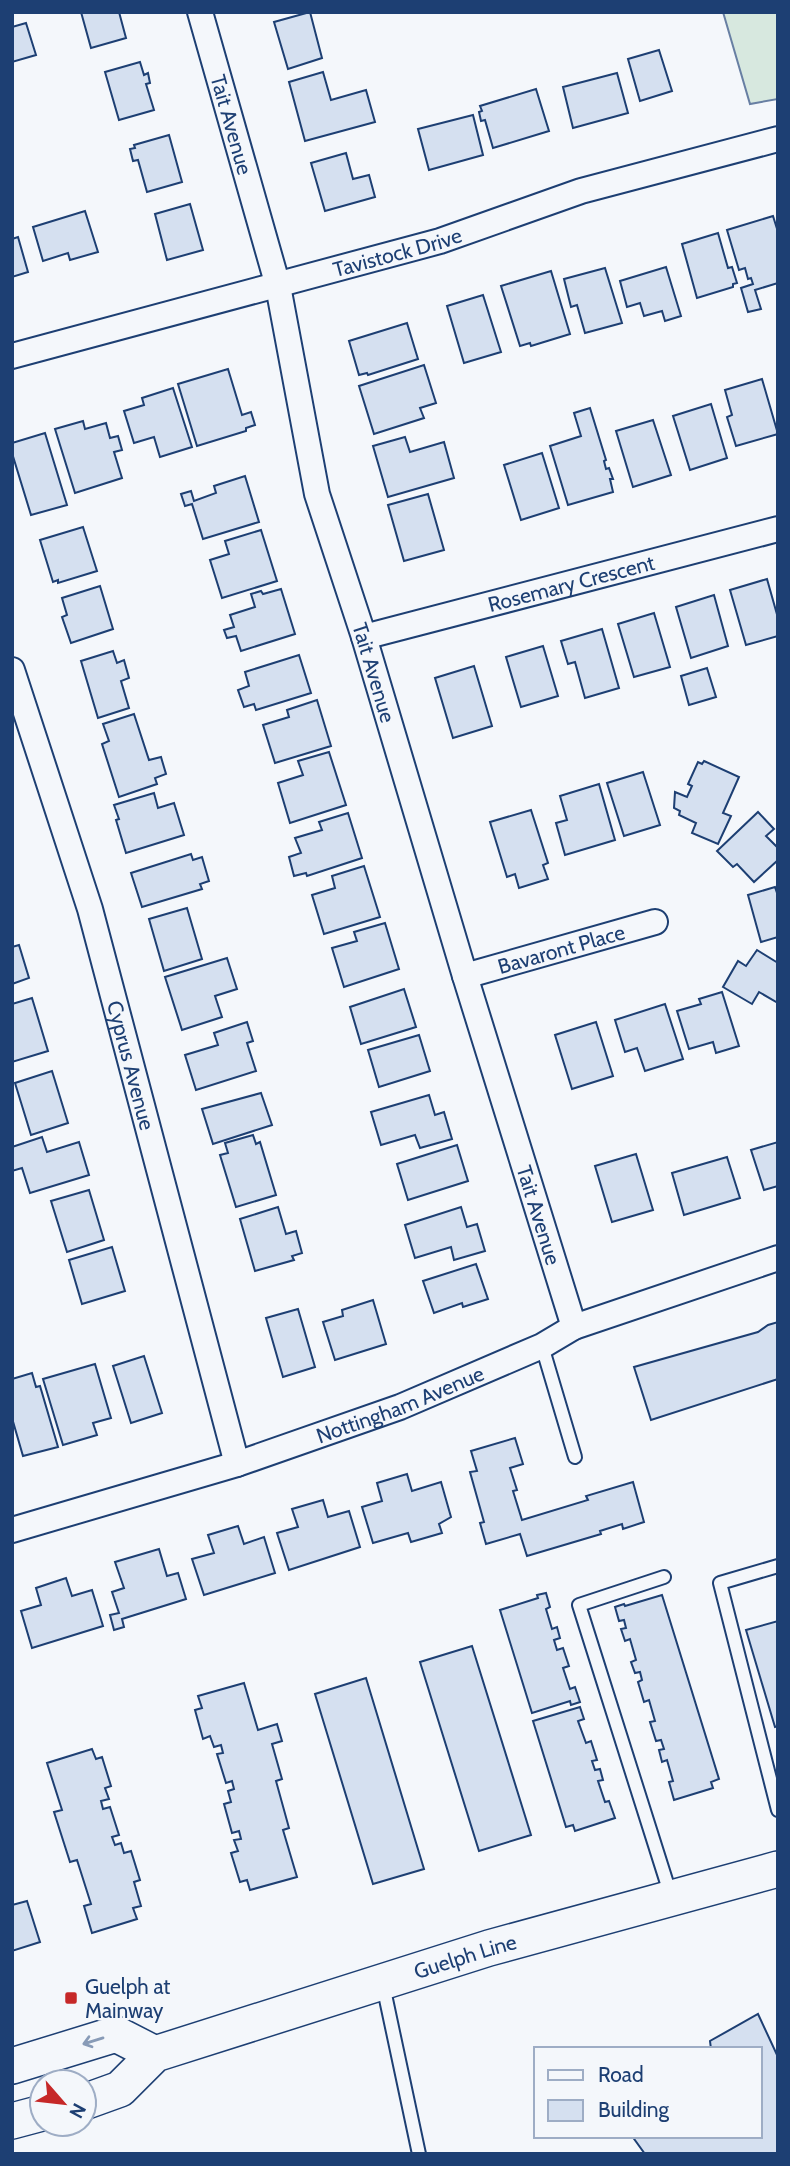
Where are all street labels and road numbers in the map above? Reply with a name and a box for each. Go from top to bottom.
street label: Tait Avenue [206,72,258,178]
street label: Tavistock Drive [330,222,465,282]
street label: Rosemary Crescent [485,549,657,617]
street label: Tait Avenue [348,619,401,726]
street label: Bavaront Place [495,919,628,979]
street label: Cyprus Avenue [102,998,161,1133]
street label: Tait Avenue [512,1162,566,1268]
street label: Nottingham Avenue [313,1360,488,1448]
street label: Guelph Line [411,1929,519,1984]

